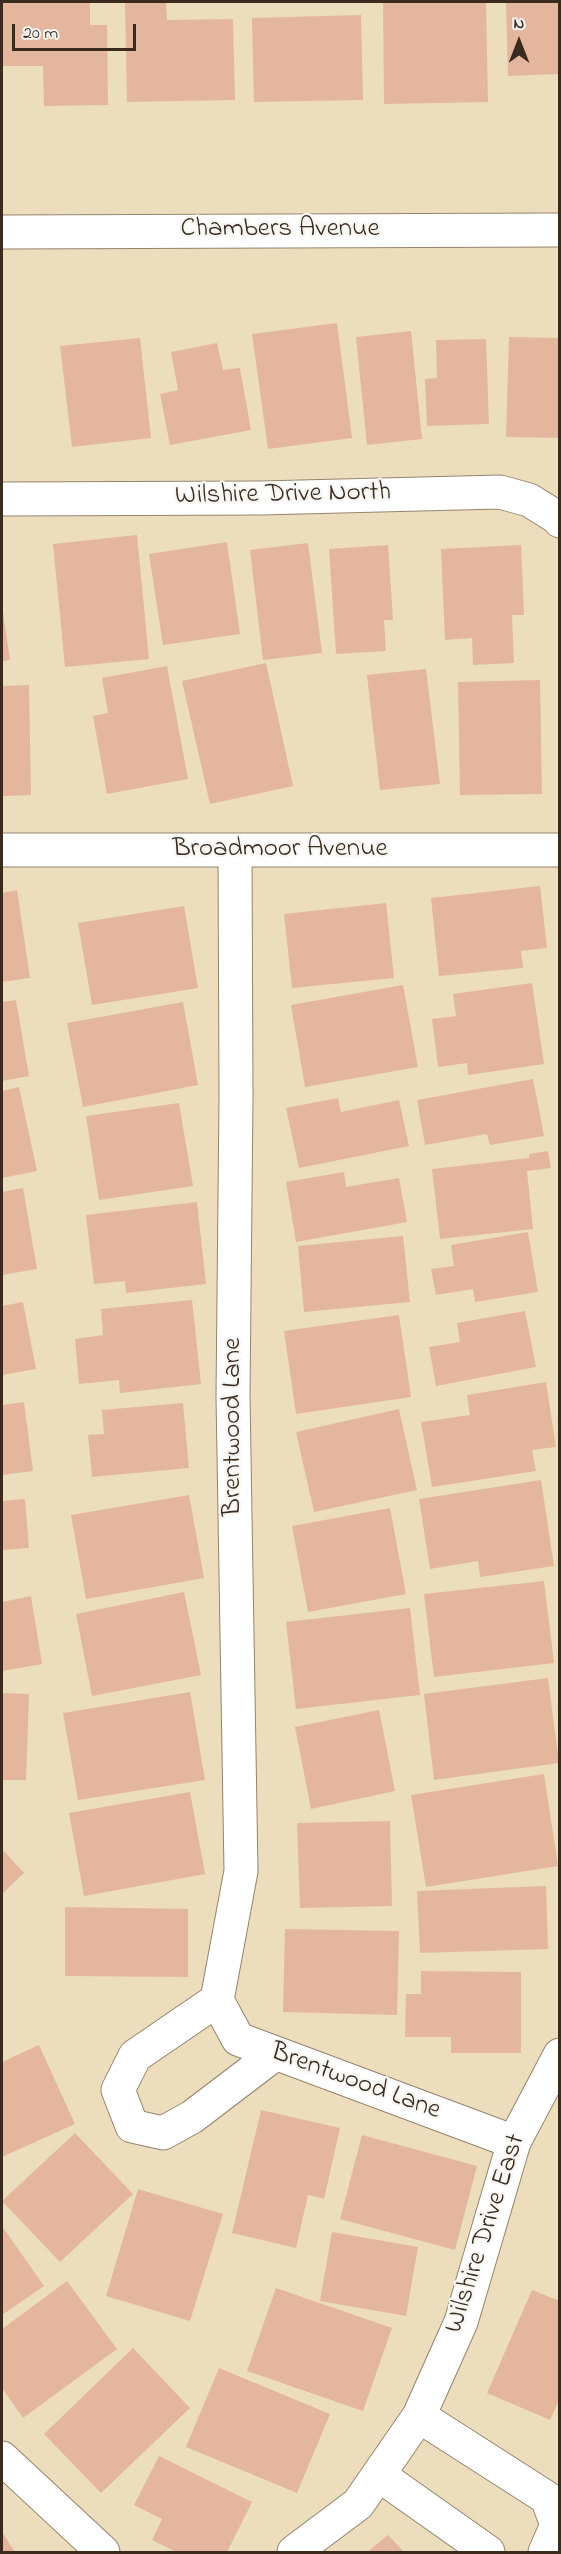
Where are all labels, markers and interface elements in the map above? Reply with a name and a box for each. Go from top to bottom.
scale bar [15,12,140,50]
north arrow [489,12,549,72]
text: N [514,12,524,36]
text: 20 m [23,21,58,47]
street label: Chambers Avenue [180,215,380,247]
street label: Wilshire Drive North [175,478,391,514]
street label: Broadmoor Avenue [172,835,388,867]
street label: Brentwood Lane [219,1338,251,1516]
street label: Brentwood Lane [266,2037,444,2129]
street label: Wilshire Drive East [440,2130,534,2338]

